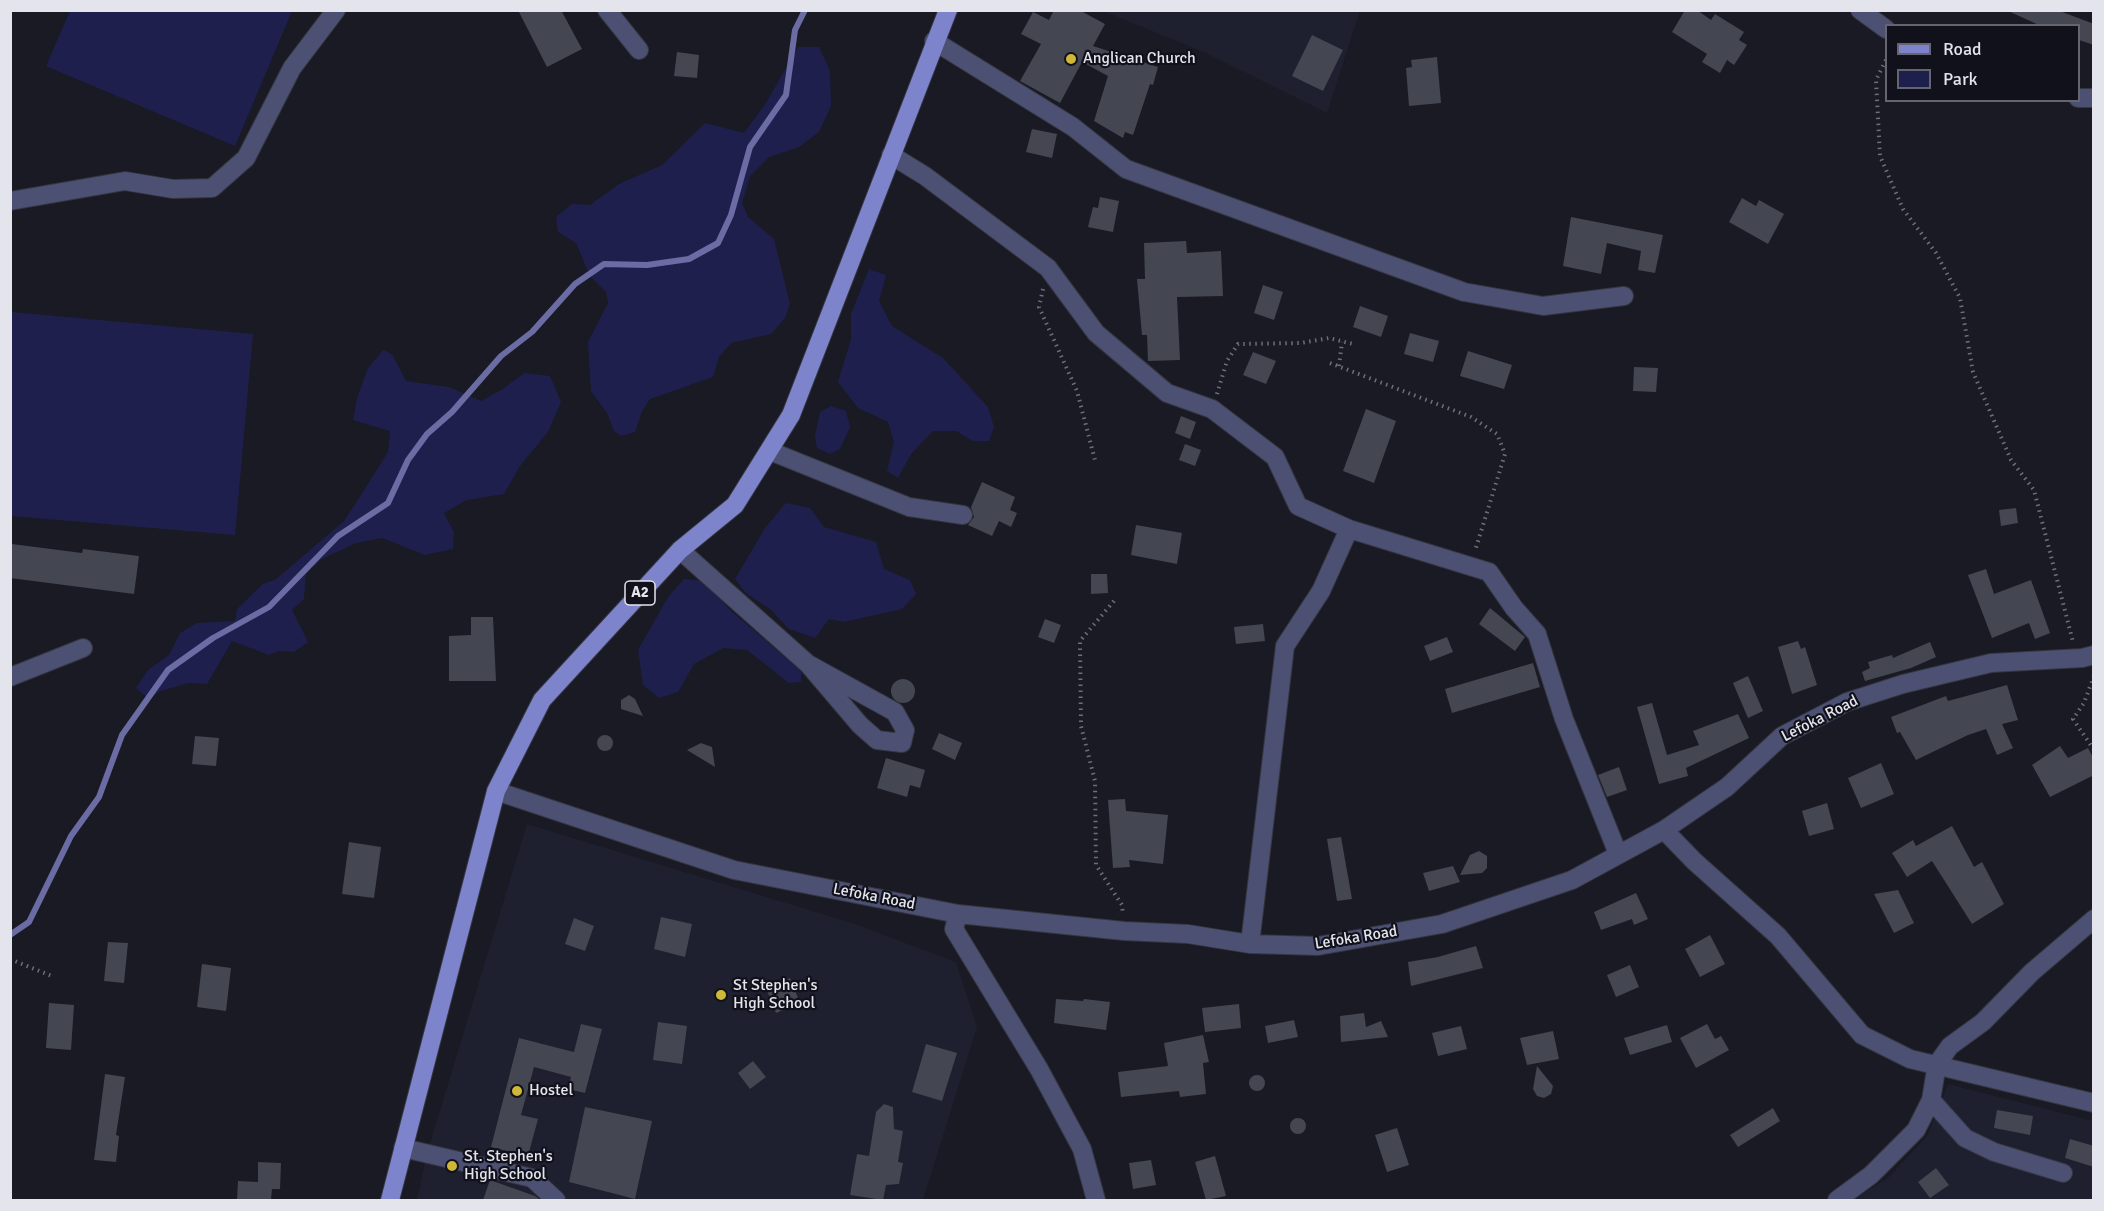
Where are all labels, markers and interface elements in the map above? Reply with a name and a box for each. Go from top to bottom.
legend [1885,24,2080,102]
text: Road [1943,38,1982,60]
place label: Anglican Church [1083,49,1196,69]
marker: Anglican Church [1064,52,1078,66]
text: Park [1943,68,1978,90]
road number: A2 [625,581,655,605]
street label: Lefoka Road [1778,692,1862,746]
street label: Lefoka Road [831,880,917,914]
street label: Lefoka Road [1313,922,1399,954]
place label: St Stephen's High School [733,976,818,1014]
marker: St Stephen's High School [714,988,728,1002]
place label: Hostel [529,1081,573,1101]
marker: Hostel [510,1084,524,1098]
place label: St. Stephen's High School [464,1147,553,1185]
marker: St. Stephen's High School [445,1159,459,1173]

